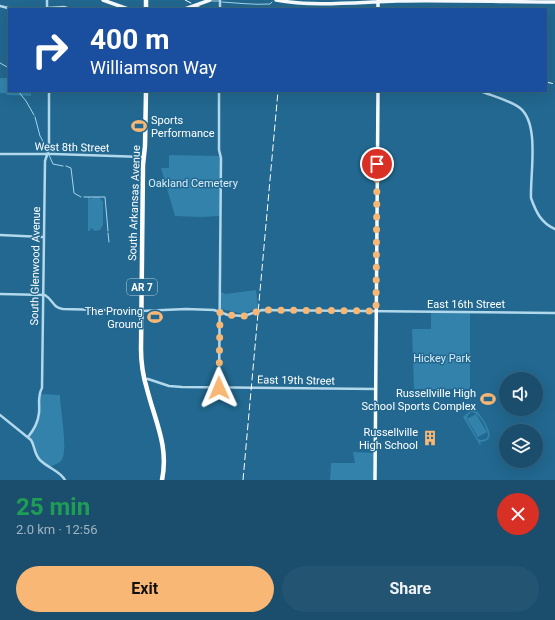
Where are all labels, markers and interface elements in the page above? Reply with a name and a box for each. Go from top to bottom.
text: 400 m [90,23,169,56]
icon: right [24,24,76,76]
text: Williamson Way [90,57,217,78]
place label: Sports Performance [151,114,215,140]
sports icon: Sports Performance [130,117,148,135]
street label: West 8th Street [34,140,110,155]
street label: South Arkansas Avenue [126,145,143,261]
pin [360,147,394,181]
icon: arrive [366,153,388,175]
park label: Oakland Cemetery [148,177,239,190]
street label: South Glenwood Avenue [28,206,43,326]
road number: AR 7 [127,279,157,295]
street label: East 16th Street [427,298,505,311]
place label: The Proving Ground [85,305,143,331]
sports icon: The Proving Ground [146,308,164,326]
park label: Hickey Park [413,352,471,365]
position arrow [198,367,240,409]
map controls [499,372,543,468]
button: sound [499,372,543,416]
street label: East 19th Street [257,373,336,388]
place label: Russellville High School Sports Complex [361,387,477,413]
sports icon: Russellville High School Sports Complex [479,390,497,408]
button: layers [499,424,543,468]
place label: Russellville High School [359,426,418,452]
building icon: Russellville High School [421,429,439,447]
text: 25 min [16,493,90,521]
button: close [497,493,539,535]
text: 2.0 km · 12:56 [16,522,97,537]
button: Exit [16,566,274,612]
button: Share [282,566,539,612]

